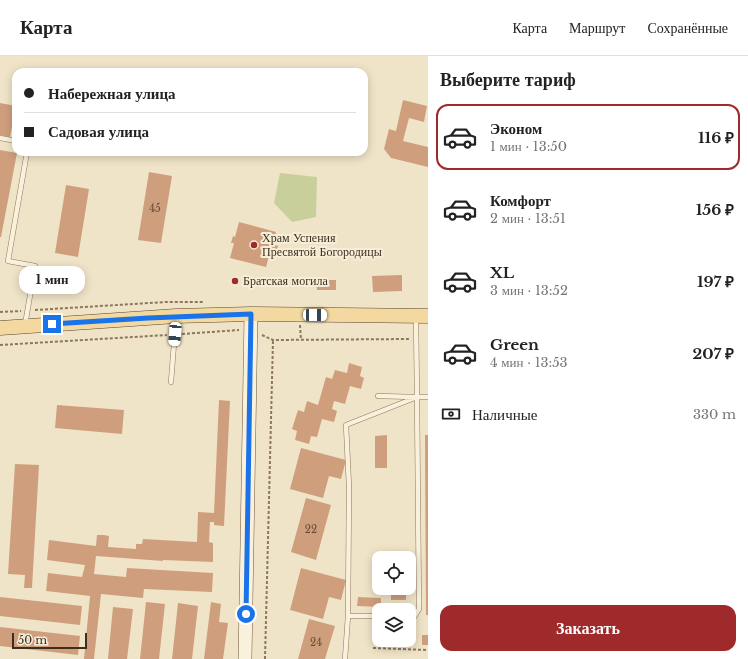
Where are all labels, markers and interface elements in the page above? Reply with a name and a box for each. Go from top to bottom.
text: Карта [20,16,72,39]
text: Карта [512,19,547,37]
text: Маршрут [569,19,625,37]
text: Сохранённые [647,19,728,37]
text: Выберите тариф [440,69,576,91]
text: Набережная улица [48,84,176,103]
icon: car [442,119,478,155]
text: Эконом [490,119,542,138]
text: Садовая улица [48,122,149,141]
text: 116 ₽ [698,128,734,147]
text: 1 мин · 13:50 [490,138,567,155]
icon: car [442,191,478,227]
text: Комфорт [490,191,551,210]
text: 156 ₽ [696,200,734,219]
house number: 45 [149,202,161,215]
text: 2 мин · 13:51 [490,210,566,227]
place label: Храм Успения Пресвятой Богородицы [262,230,382,259]
marker: Храм Успения Пресвятой Богородицы [249,240,259,250]
icon: car [442,263,478,299]
text: XL [490,263,514,282]
callout: 1 мин [19,266,85,294]
text: 1 мин [36,271,68,288]
text: 197 ₽ [697,272,734,291]
place label: Братская могила [243,273,328,288]
marker: Братская могила [230,276,240,286]
text: 3 мин · 13:52 [490,282,568,299]
car [303,309,327,321]
route end [43,315,61,333]
car [168,322,182,346]
icon: car [442,335,478,371]
text: Green [490,335,539,354]
text: 207 ₽ [692,344,734,363]
text: 4 мин · 13:53 [490,354,568,371]
icon: cash [440,403,462,425]
text: Наличные [472,405,537,424]
text: 330 m [693,406,736,423]
house number: 22 [305,523,317,536]
map controls [372,551,416,647]
button: locate [372,551,416,595]
button: layers [372,603,416,647]
route start [237,605,255,623]
button: Заказать [440,605,736,651]
scale bar [12,631,87,650]
text: 50 m [18,633,47,647]
house number: 24 [310,636,322,649]

